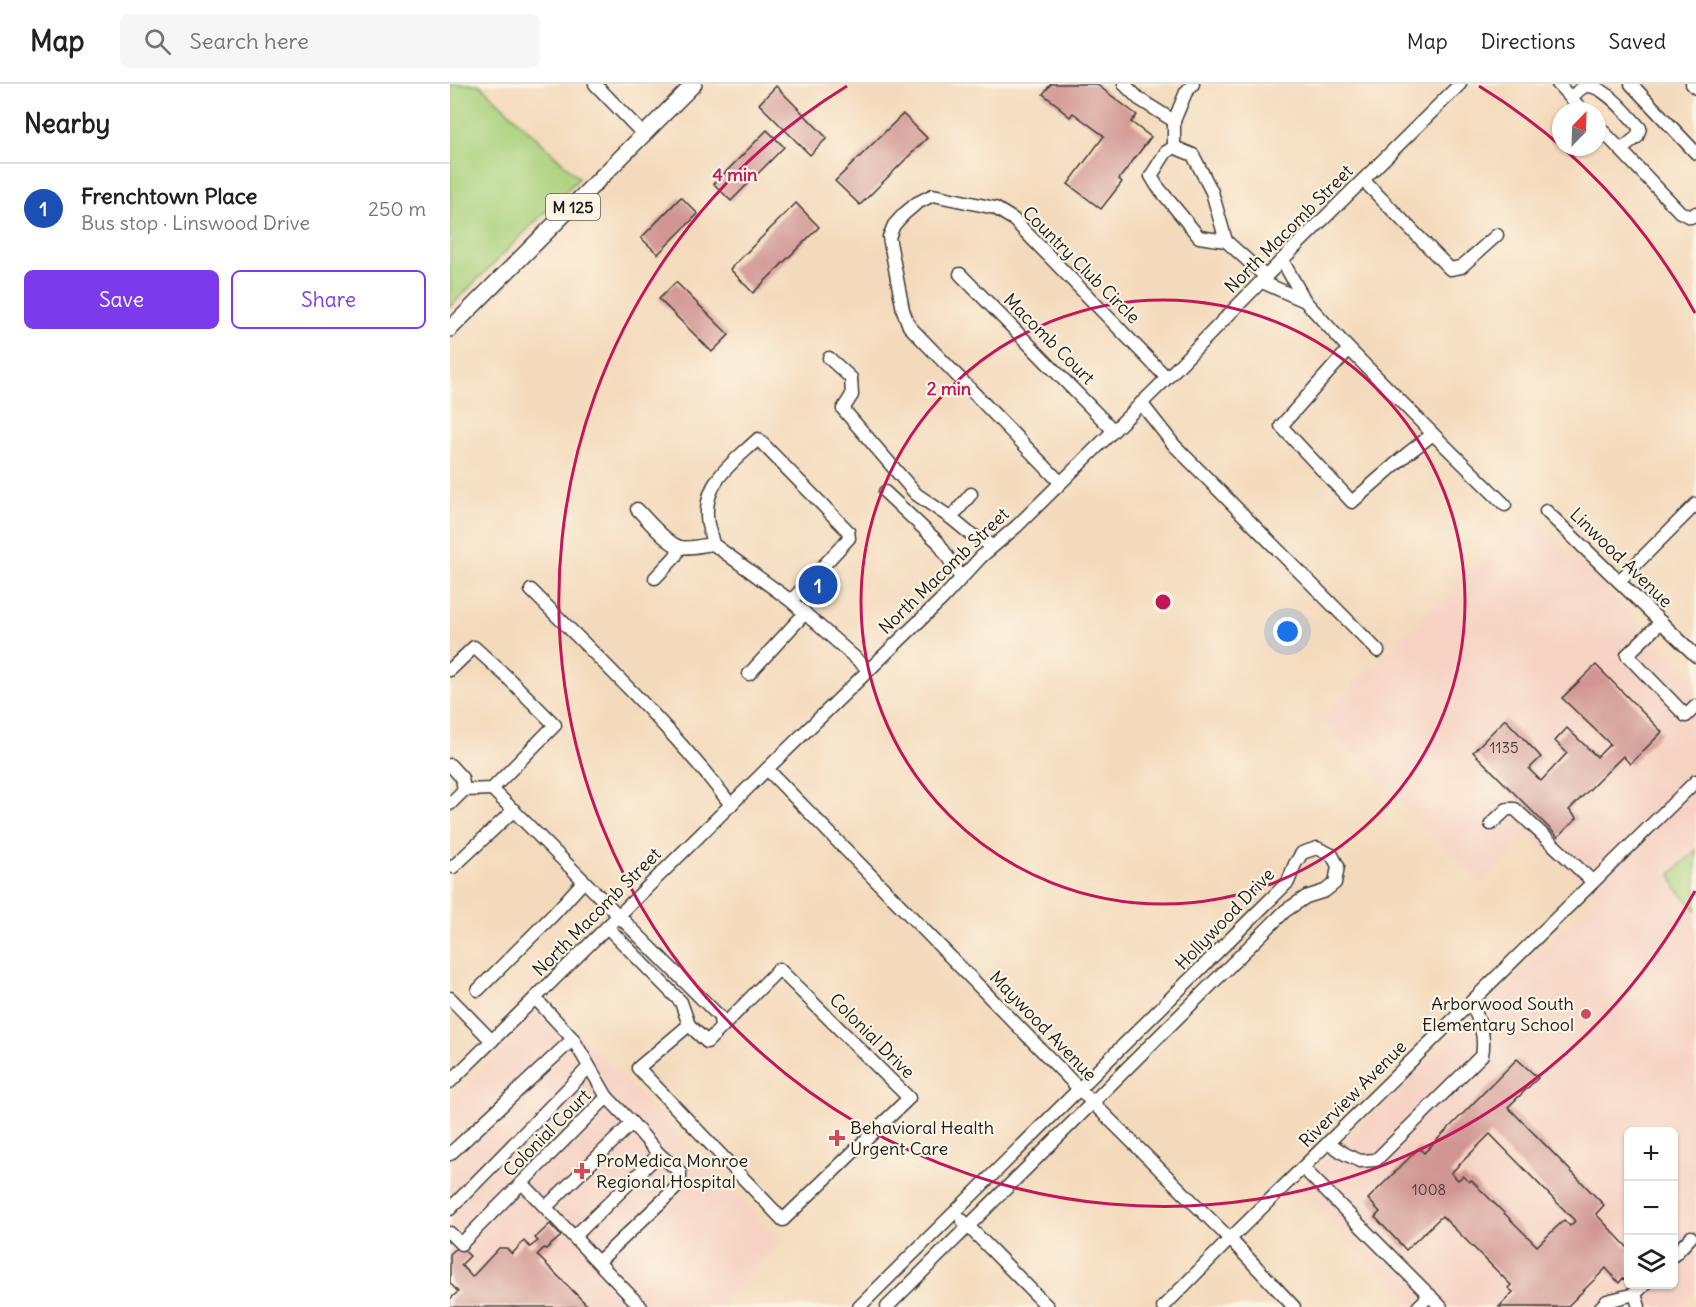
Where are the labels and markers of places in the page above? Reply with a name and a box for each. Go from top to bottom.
pin: 1 [798,562,838,608]
centre of rings [1153,592,1173,612]
place label: Arborwood South Elementary School [1422,992,1574,1036]
marker: Arborwood South Elementary School [1579,1007,1593,1021]
place label: Behavioral Health Urgent Care [850,1116,994,1160]
marker: Behavioral Health Urgent Care [828,1129,846,1147]
place label: ProMedica Monroe Regional Hospital [596,1149,748,1193]
marker: ProMedica Monroe Regional Hospital [573,1162,591,1180]

